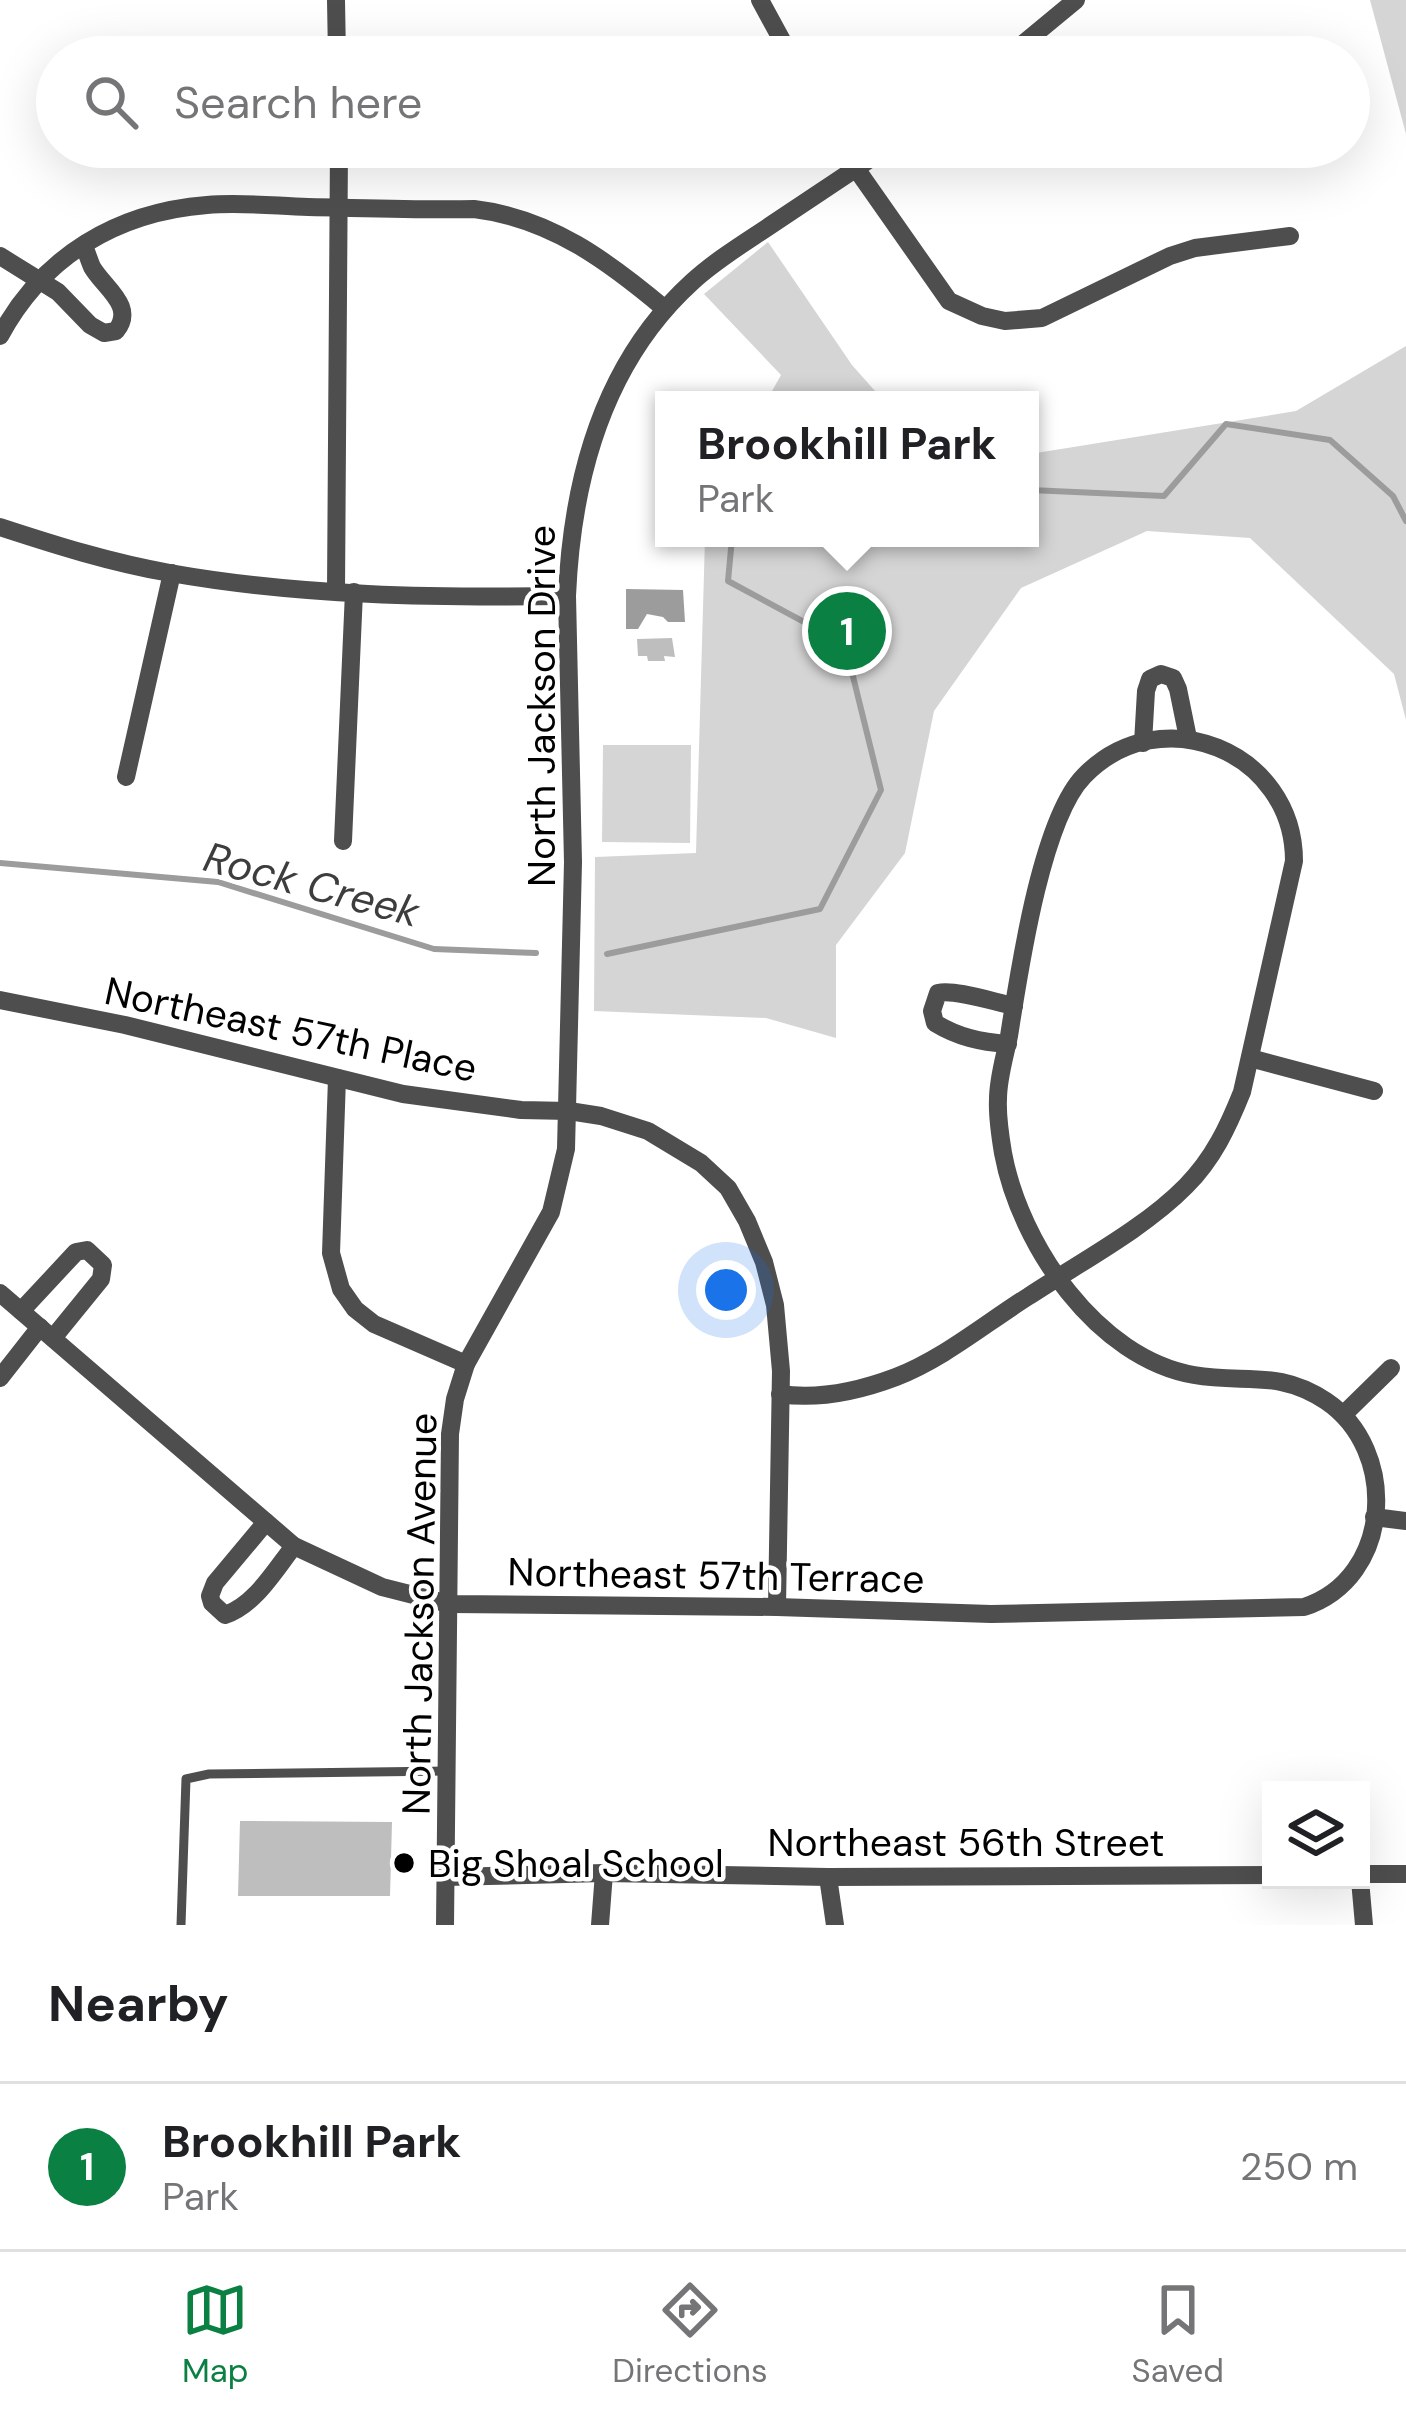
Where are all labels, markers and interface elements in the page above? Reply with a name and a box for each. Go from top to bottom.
search box [36,36,1370,168]
icon: search [78,69,144,135]
text: Search here [174,73,422,132]
popup [655,391,1039,547]
text: Brookhill Park [697,414,997,473]
text: Park [697,473,774,524]
street label: North Jackson Drive [516,525,567,887]
pin: 1 [808,586,886,676]
water label: Rock Creek [198,829,426,940]
street label: Northeast 57th Place [100,965,482,1094]
your location [696,1260,756,1320]
street label: North Jackson Avenue [390,1413,449,1816]
street label: Northeast 57th Terrace [507,1546,925,1605]
map controls [1262,1781,1370,1889]
button: layers [1262,1781,1370,1889]
street label: Northeast 56th Street [768,1817,1164,1868]
place label: Big Shoal School [428,1838,724,1889]
marker: Big Shoal School [391,1850,417,1876]
text: Nearby [48,1970,229,2037]
text: Brookhill Park [162,2112,461,2171]
text: 1 [80,2141,94,2192]
text: 250 m [1240,2141,1358,2192]
text: Park [162,2171,239,2222]
tab: Map [182,2277,248,2392]
tab: Directions [612,2277,768,2392]
tab: Saved [1132,2277,1224,2392]

